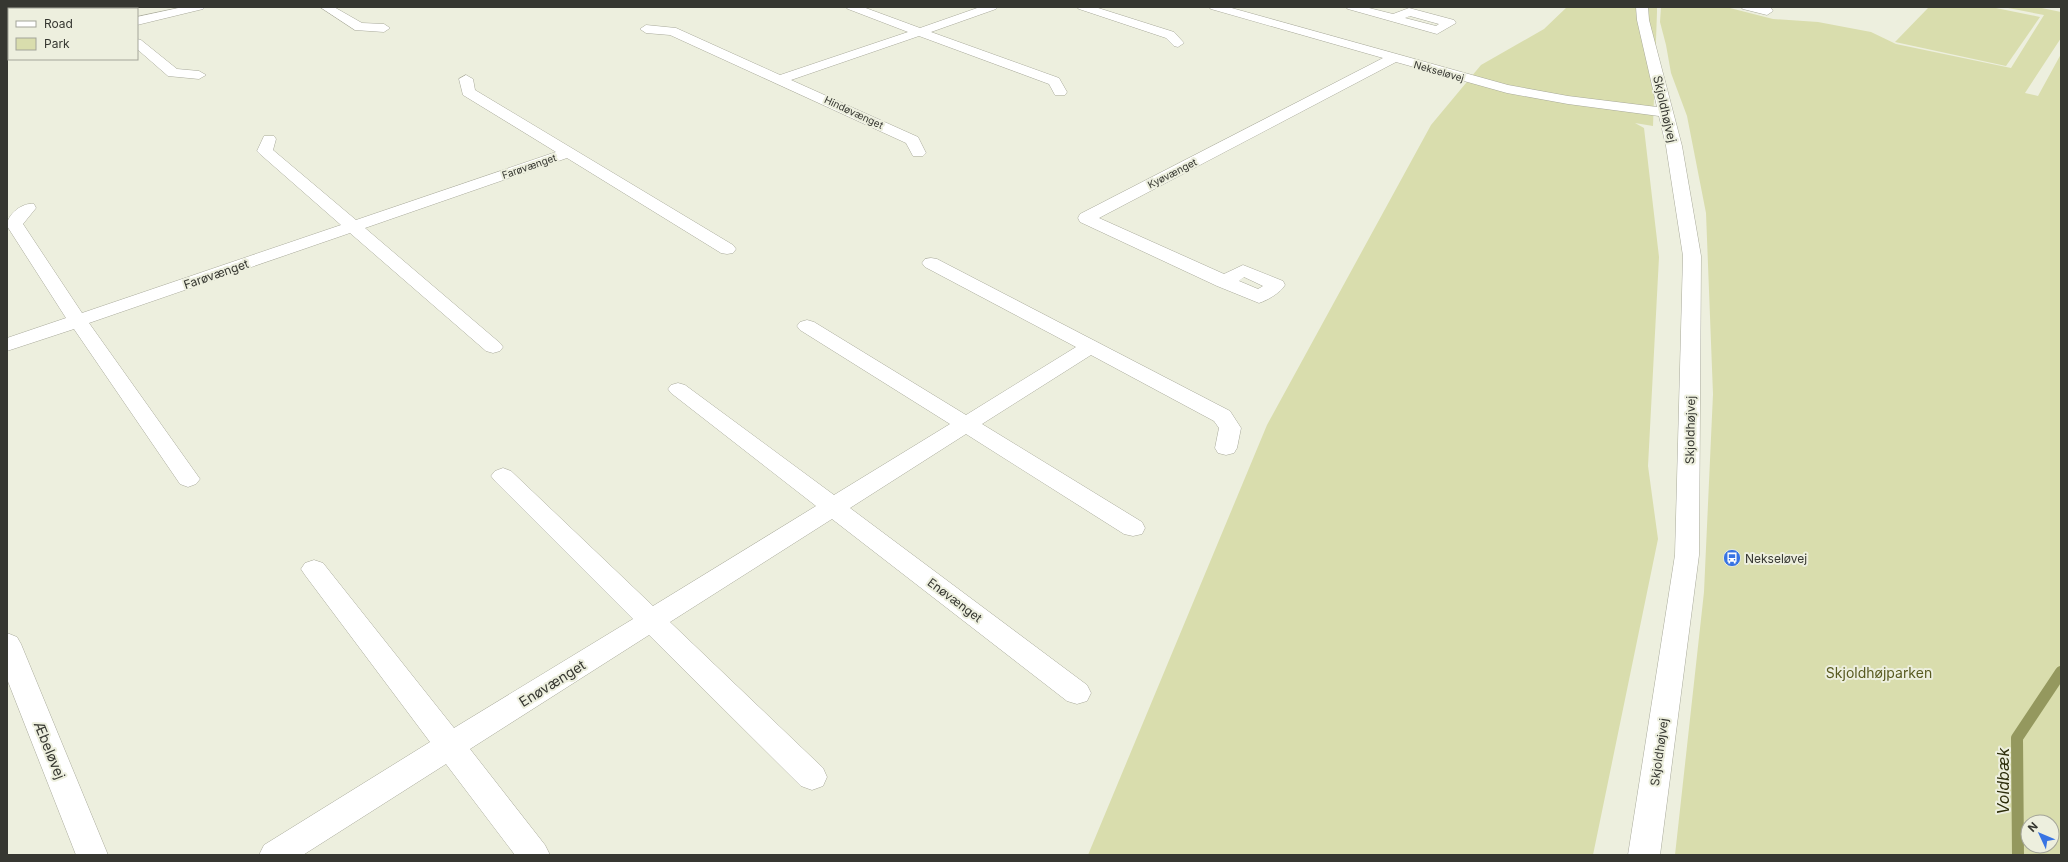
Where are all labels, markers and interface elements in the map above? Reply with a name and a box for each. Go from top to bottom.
legend [8,8,138,60]
text: Road [44,16,73,31]
text: Park [44,36,70,51]
street label: Nekseløvej [1412,58,1466,84]
street label: Skjoldhøjvej [1650,74,1680,144]
street label: Hindøvænget [823,93,886,131]
street label: Farøvænget [500,151,558,181]
street label: Kyøvænget [1145,155,1199,190]
street label: Farøvænget [181,256,251,292]
street label: Skjoldhøjvej [1682,396,1698,464]
bus stop icon: Nekseløvej [1722,548,1742,568]
place label: Nekseløvej [1745,551,1807,566]
street label: Enøvænget [925,575,985,625]
street label: Enøvænget [516,656,589,710]
park label: Skjoldhøjparken [1826,664,1932,681]
street label: Skjoldhøjvej [1647,717,1671,787]
street label: Æbeløvej [31,718,69,782]
water label: Voldbæk [1993,747,2013,814]
north arrow [2020,814,2060,854]
text: N [2025,819,2041,835]

